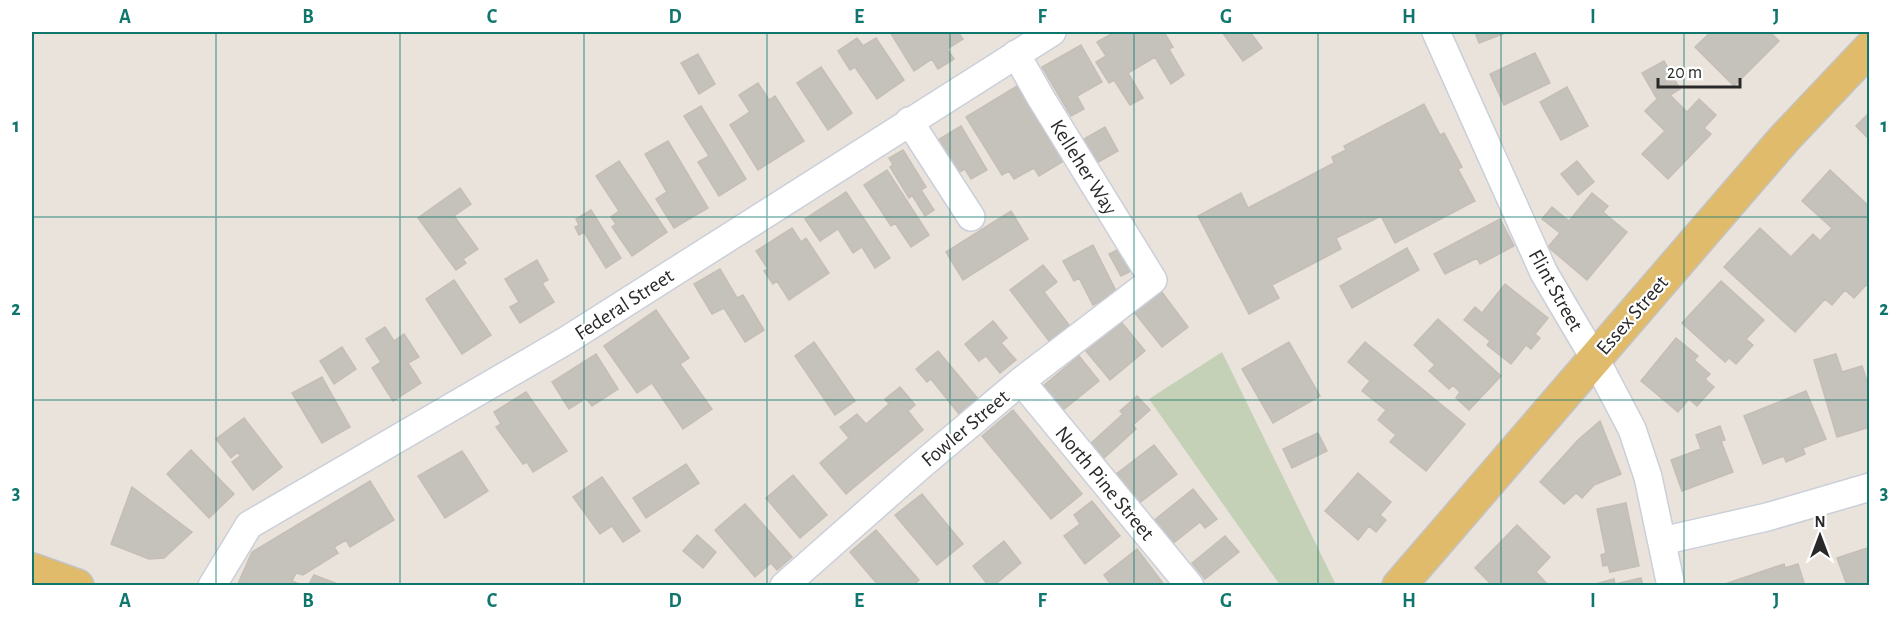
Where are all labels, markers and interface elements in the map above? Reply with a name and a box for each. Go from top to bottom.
text: A [119,7,131,27]
text: B [302,7,314,27]
text: C [487,7,498,27]
text: D [668,7,682,27]
text: E [854,7,864,27]
text: F [1037,7,1047,27]
text: G [1220,7,1232,27]
text: H [1402,7,1416,27]
text: I [1590,7,1596,27]
text: J [1773,7,1779,27]
scale bar [1658,51,1740,89]
text: 20 m [1667,64,1702,82]
text: 1 [12,116,20,136]
street label: Kelleher Way [1046,116,1121,218]
text: 1 [1880,116,1888,136]
street label: Flint Street [1525,246,1587,335]
street label: Federal Street [571,265,678,344]
street label: Essex Street [1593,271,1672,359]
text: 2 [11,299,21,319]
text: 2 [1879,299,1889,319]
street label: Fowler Street [918,386,1013,471]
street label: North Pine Street [1051,422,1158,544]
text: 3 [12,483,20,503]
text: 3 [1880,483,1888,503]
north arrow [1790,506,1850,566]
text: N [1814,514,1826,530]
text: A [119,591,131,611]
text: B [302,591,314,611]
text: C [487,591,498,611]
text: D [668,591,682,611]
text: E [854,591,864,611]
text: F [1037,591,1047,611]
text: G [1220,591,1232,611]
text: H [1402,591,1416,611]
text: I [1590,591,1596,611]
text: J [1773,591,1779,611]

